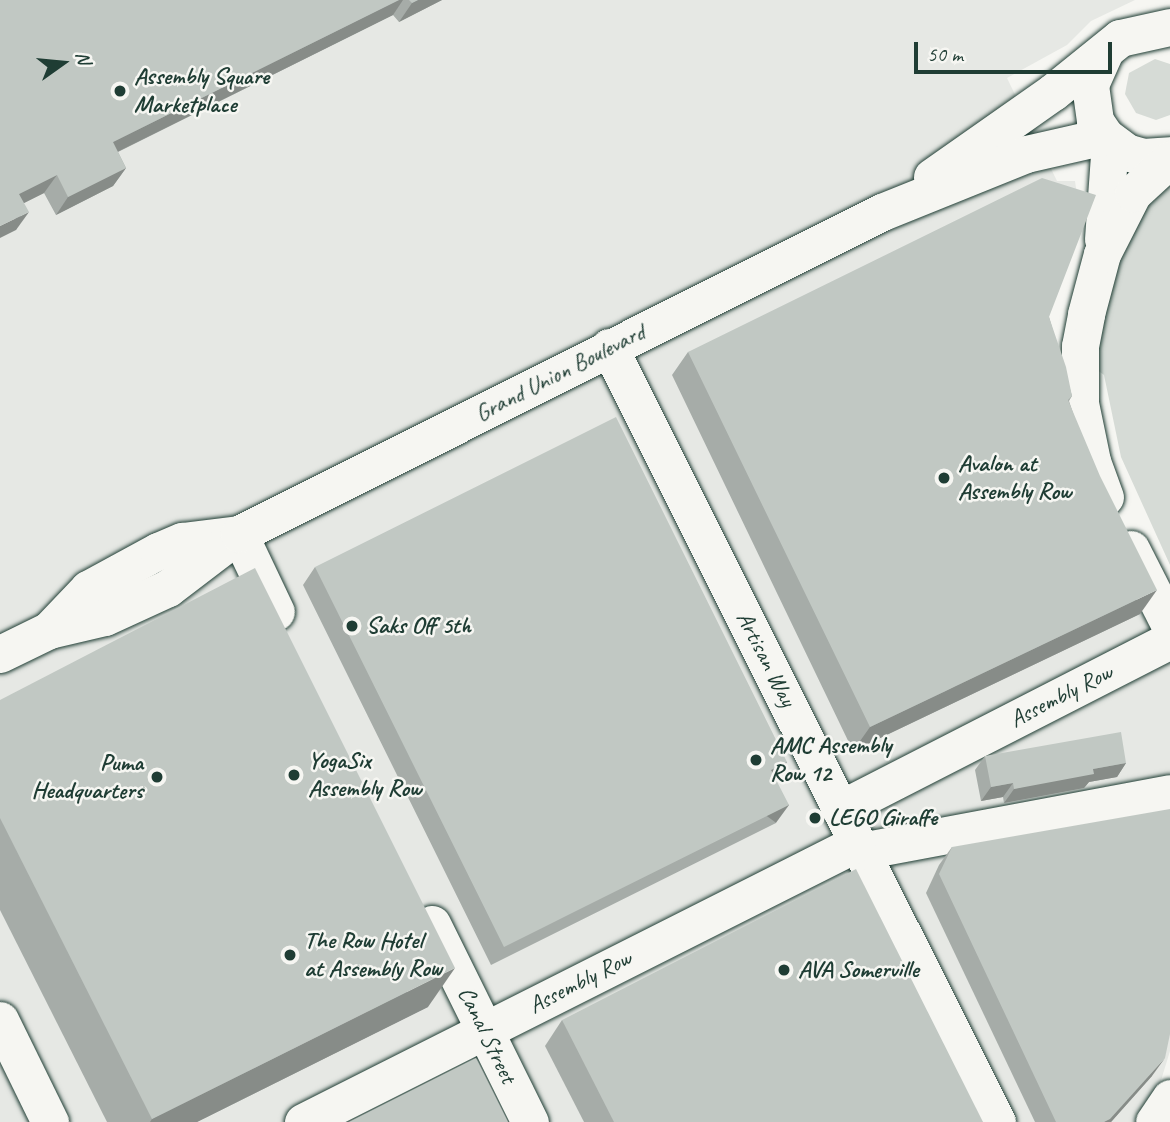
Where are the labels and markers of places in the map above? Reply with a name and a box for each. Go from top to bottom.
place label: Assembly Square Marketplace [134,63,269,119]
marker: Assembly Square Marketplace [112,83,128,99]
place label: Avalon at Assembly Row [958,450,1071,506]
marker: Avalon at Assembly Row [936,470,952,486]
place label: Saks Off 5th [366,612,471,640]
marker: Saks Off 5th [344,618,360,634]
place label: AMC Assembly Row 12 [770,732,891,788]
place label: YogaSix Assembly Row [308,747,421,803]
place label: Puma Headquarters [31,749,143,805]
marker: AMC Assembly Row 12 [748,752,764,768]
marker: YogaSix Assembly Row [286,767,302,783]
marker: Puma Headquarters [149,769,165,785]
place label: LEGO Giraffe [829,804,937,832]
marker: LEGO Giraffe [807,810,823,826]
place label: The Row Hotel at Assembly Row [304,927,442,983]
marker: The Row Hotel at Assembly Row [282,947,298,963]
place label: AVA Somerville [798,956,918,984]
marker: AVA Somerville [776,962,792,978]

